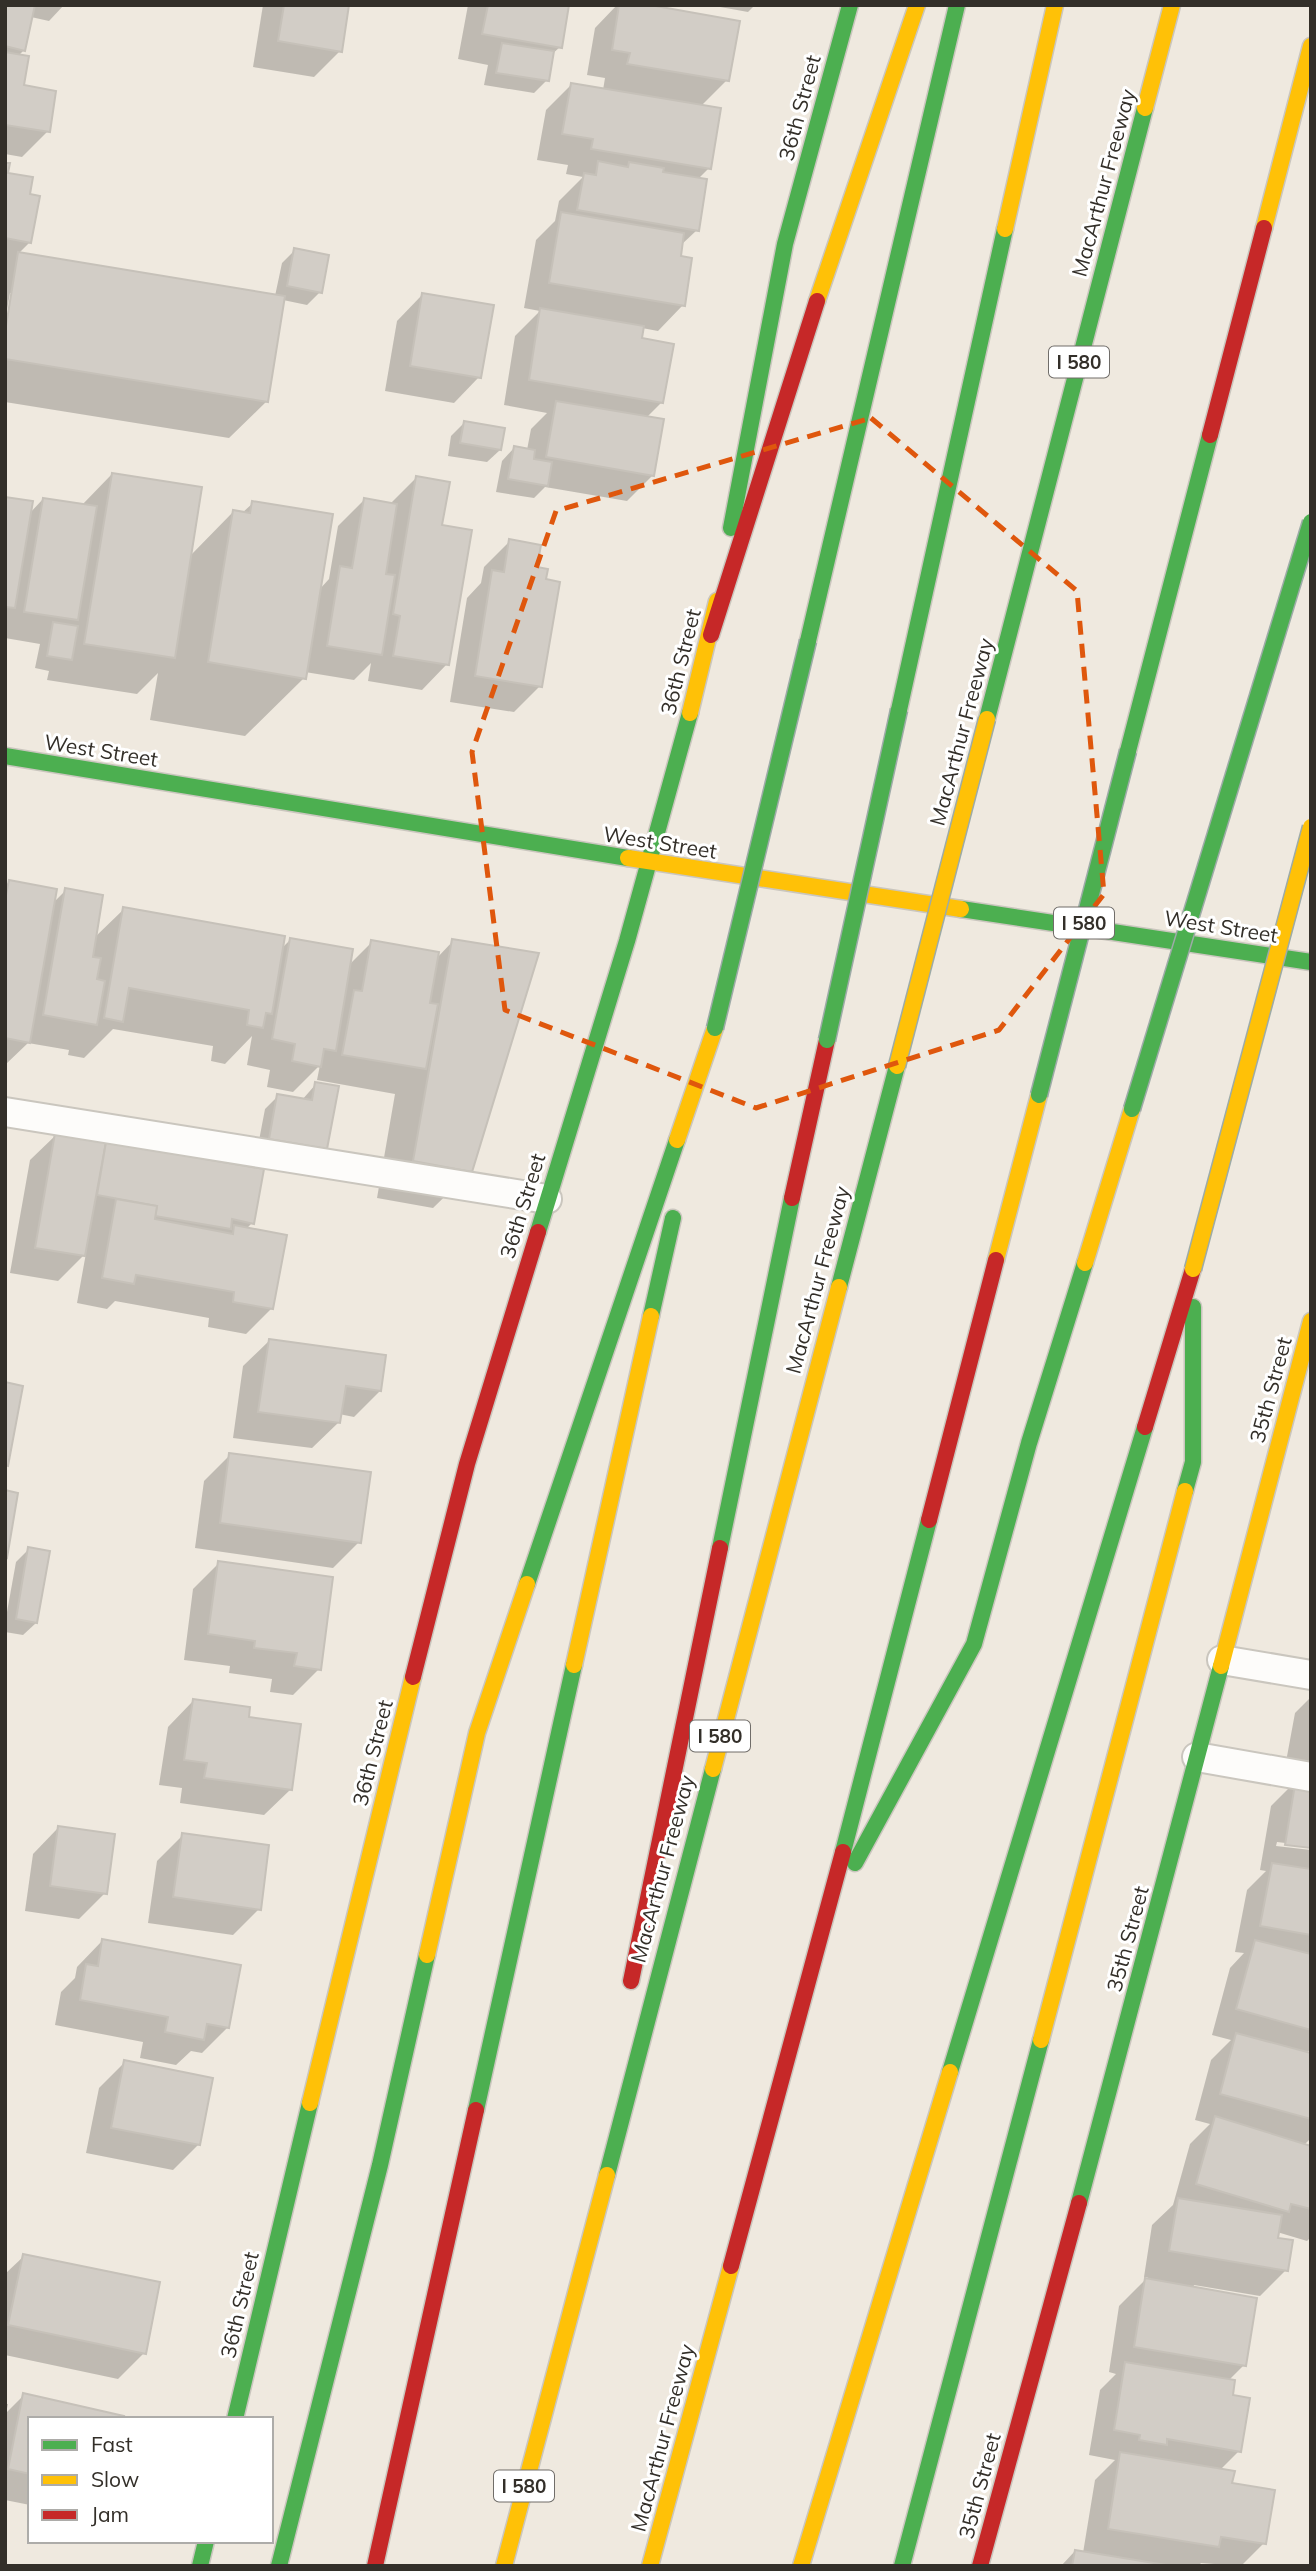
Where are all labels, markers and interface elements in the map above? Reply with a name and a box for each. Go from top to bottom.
street label: 36th Street [772,52,826,163]
street label: MacArthur Freeway [1066,86,1141,279]
road number: I 580 [1049,346,1109,378]
street label: 36th Street [654,606,706,718]
street label: MacArthur Freeway [924,635,999,828]
street label: West Street [42,728,160,772]
street label: West Street [601,820,719,864]
street label: West Street [1162,904,1280,948]
road number: I 580 [1054,908,1114,939]
street label: 36th Street [494,1150,550,1261]
street label: MacArthur Freeway [780,1183,855,1376]
street label: 35th Street [1243,1334,1297,1445]
street label: 36th Street [346,1697,398,1809]
road number: I 580 [690,1720,750,1752]
street label: MacArthur Freeway [625,1772,700,1965]
street label: 35th Street [1100,1883,1154,1994]
street label: 36th Street [214,2249,264,2361]
street label: MacArthur Freeway [625,2341,700,2534]
legend [28,2417,273,2543]
street label: 35th Street [952,2430,1006,2541]
text: Fast [91,2431,133,2457]
text: Slow [91,2466,139,2492]
road number: I 580 [494,2470,554,2502]
text: Jam [91,2501,129,2527]

